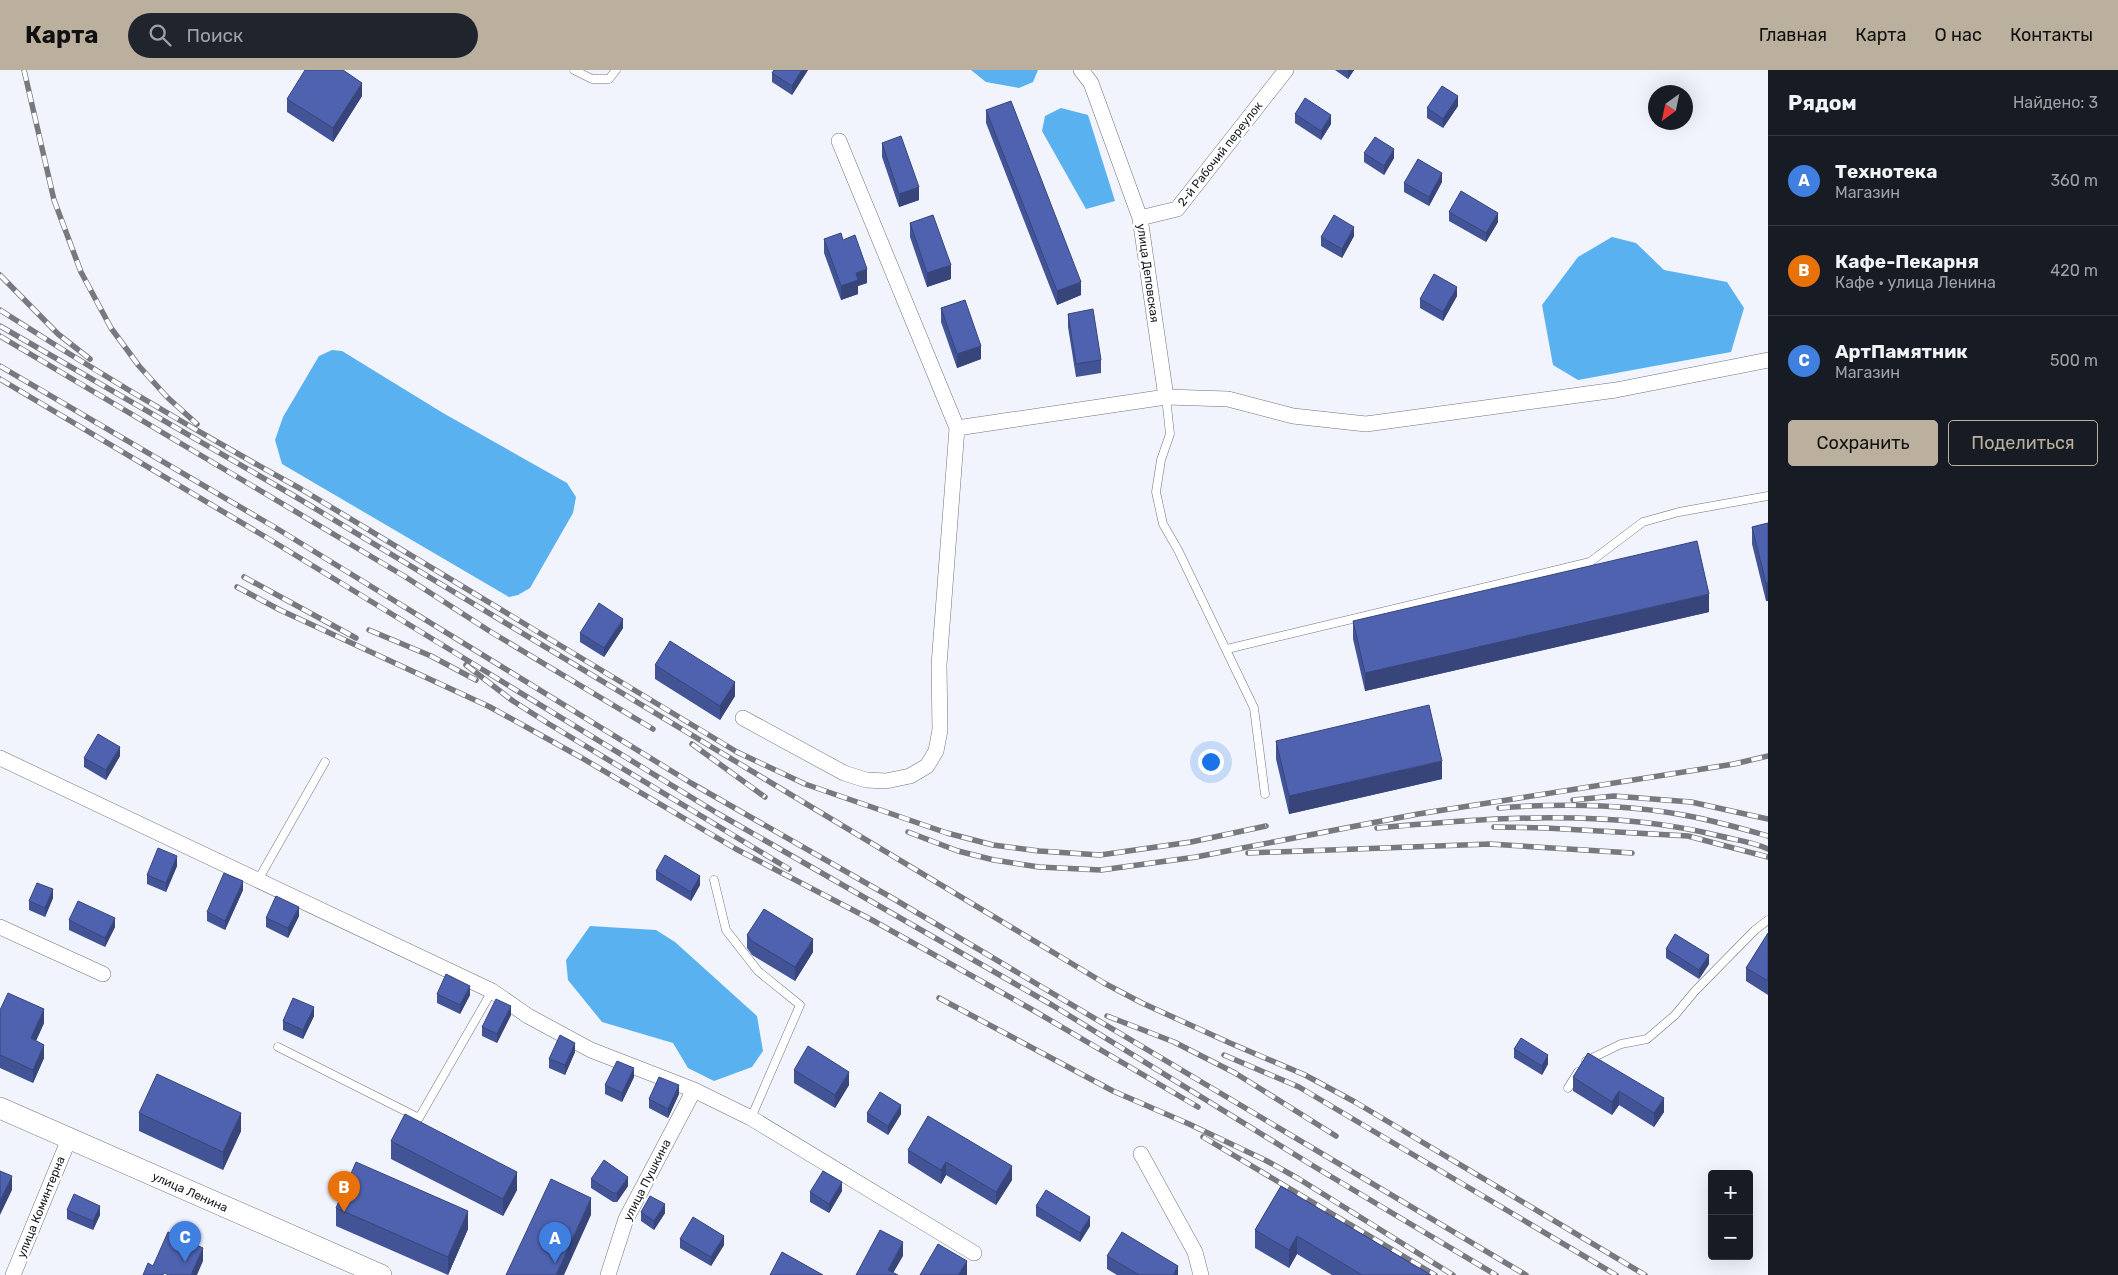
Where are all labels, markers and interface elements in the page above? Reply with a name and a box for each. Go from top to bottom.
search box [128,13,478,58]
text: Карта [25,21,98,49]
icon: search [146,21,174,49]
text: Поиск [186,24,243,47]
text: Главная [1759,24,1827,46]
text: Карта [1855,24,1907,46]
text: О нас [1935,24,1982,46]
text: Контакты [2010,24,2093,46]
north arrow [1648,85,1693,130]
text: Рядом [1788,90,1857,115]
text: Найдено: 3 [2013,93,2098,112]
street label: 2-й Рабочий переулок [1175,98,1266,209]
text: Технотека [1835,160,1938,183]
text: A [1798,171,1810,190]
text: 360 m [2050,171,2098,190]
text: Магазин [1835,183,1900,202]
street label: улица Деповская [1134,223,1162,323]
text: Кафе-Пекарня [1835,250,1979,273]
text: B [1798,261,1810,280]
text: 420 m [2050,261,2098,280]
text: Кафе · улица Ленина [1835,273,1996,292]
text: АртПамятник [1835,340,1968,363]
text: C [1798,351,1810,370]
text: 500 m [2050,351,2098,370]
text: Магазин [1835,363,1900,382]
button: Сохранить [1788,420,1938,466]
button: Поделиться [1948,420,2098,466]
your location [1198,749,1224,775]
street label: улица Пушкина [620,1137,674,1223]
street label: улица Коминтерна [14,1154,68,1260]
street label: улица Ленина [150,1169,230,1215]
map controls [1708,1170,1753,1260]
button: + [1708,1170,1753,1215]
pin: B [328,1171,360,1212]
button: − [1708,1215,1753,1260]
pin: C [169,1221,201,1262]
pin: A [539,1222,571,1263]

